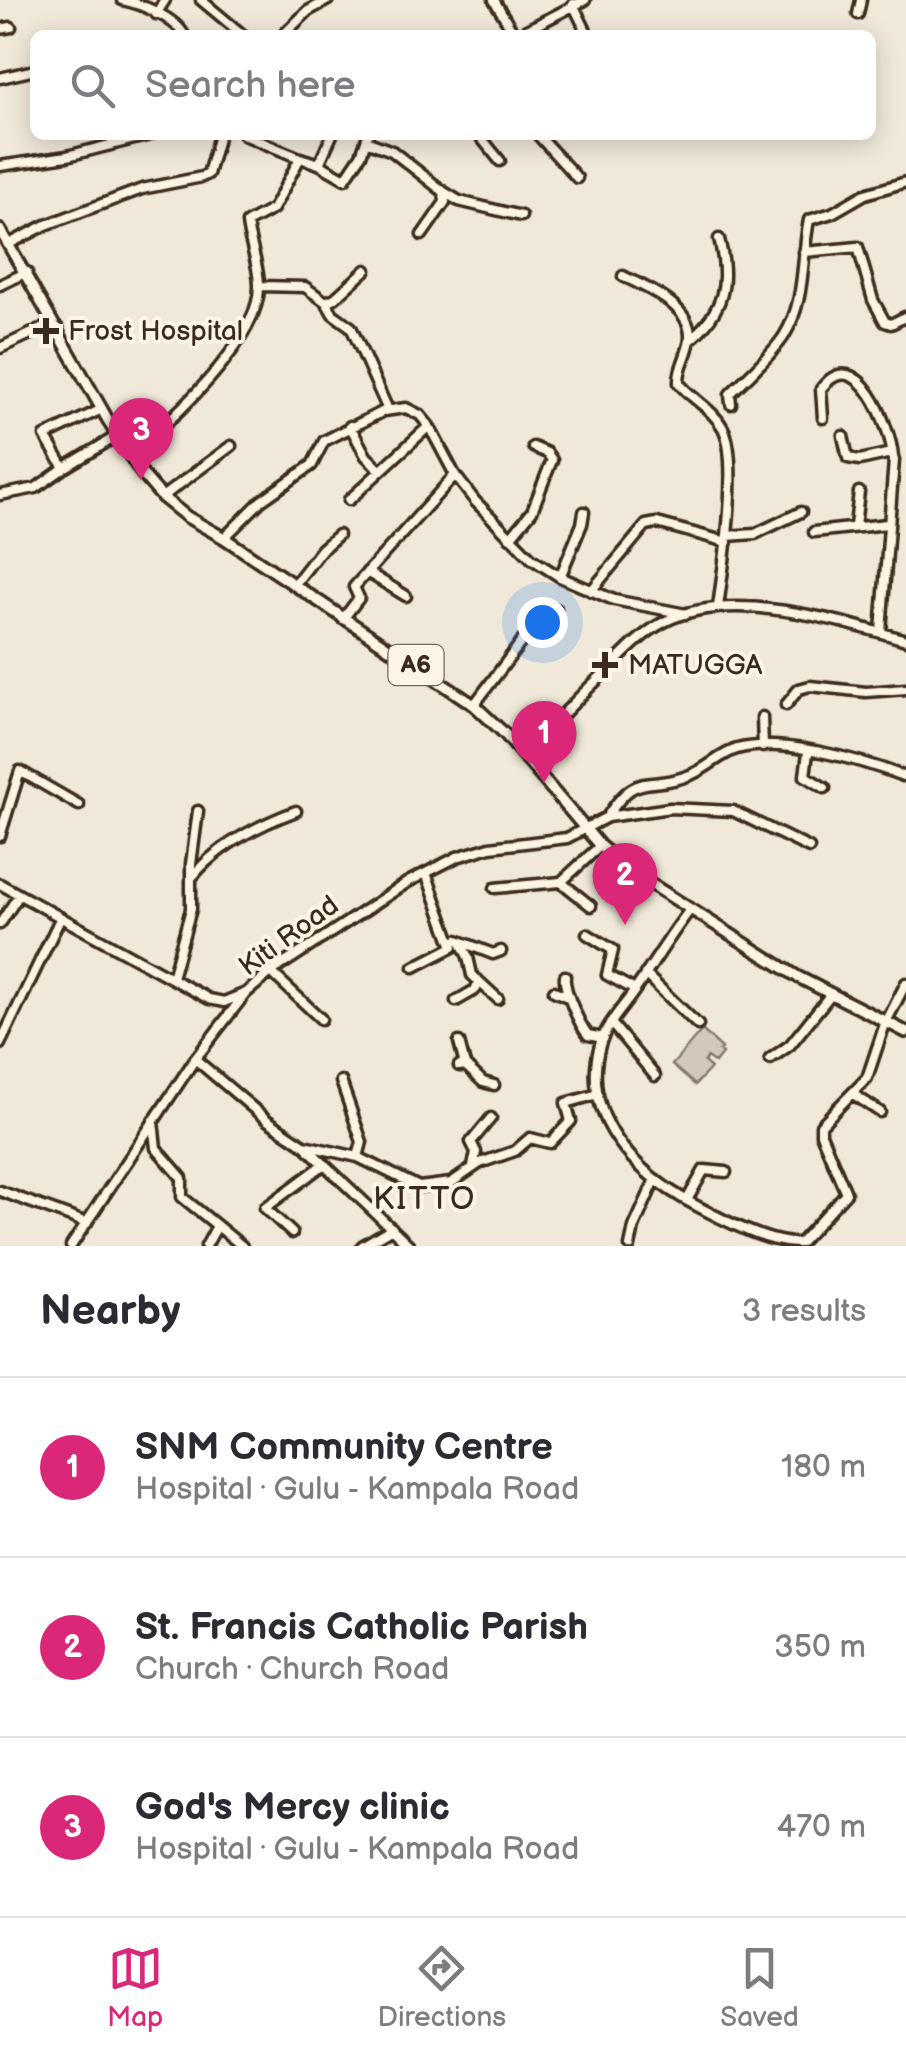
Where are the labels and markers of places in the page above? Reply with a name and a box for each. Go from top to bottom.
place label: Frost Hospital [68,315,243,348]
marker: Frost Hospital [33,318,59,344]
pin: 3 [108,398,174,480]
place label: MATUGGA [628,649,763,682]
marker: MATUGGA [592,652,618,678]
pin: 1 [512,700,576,783]
pin: 2 [592,842,658,925]

